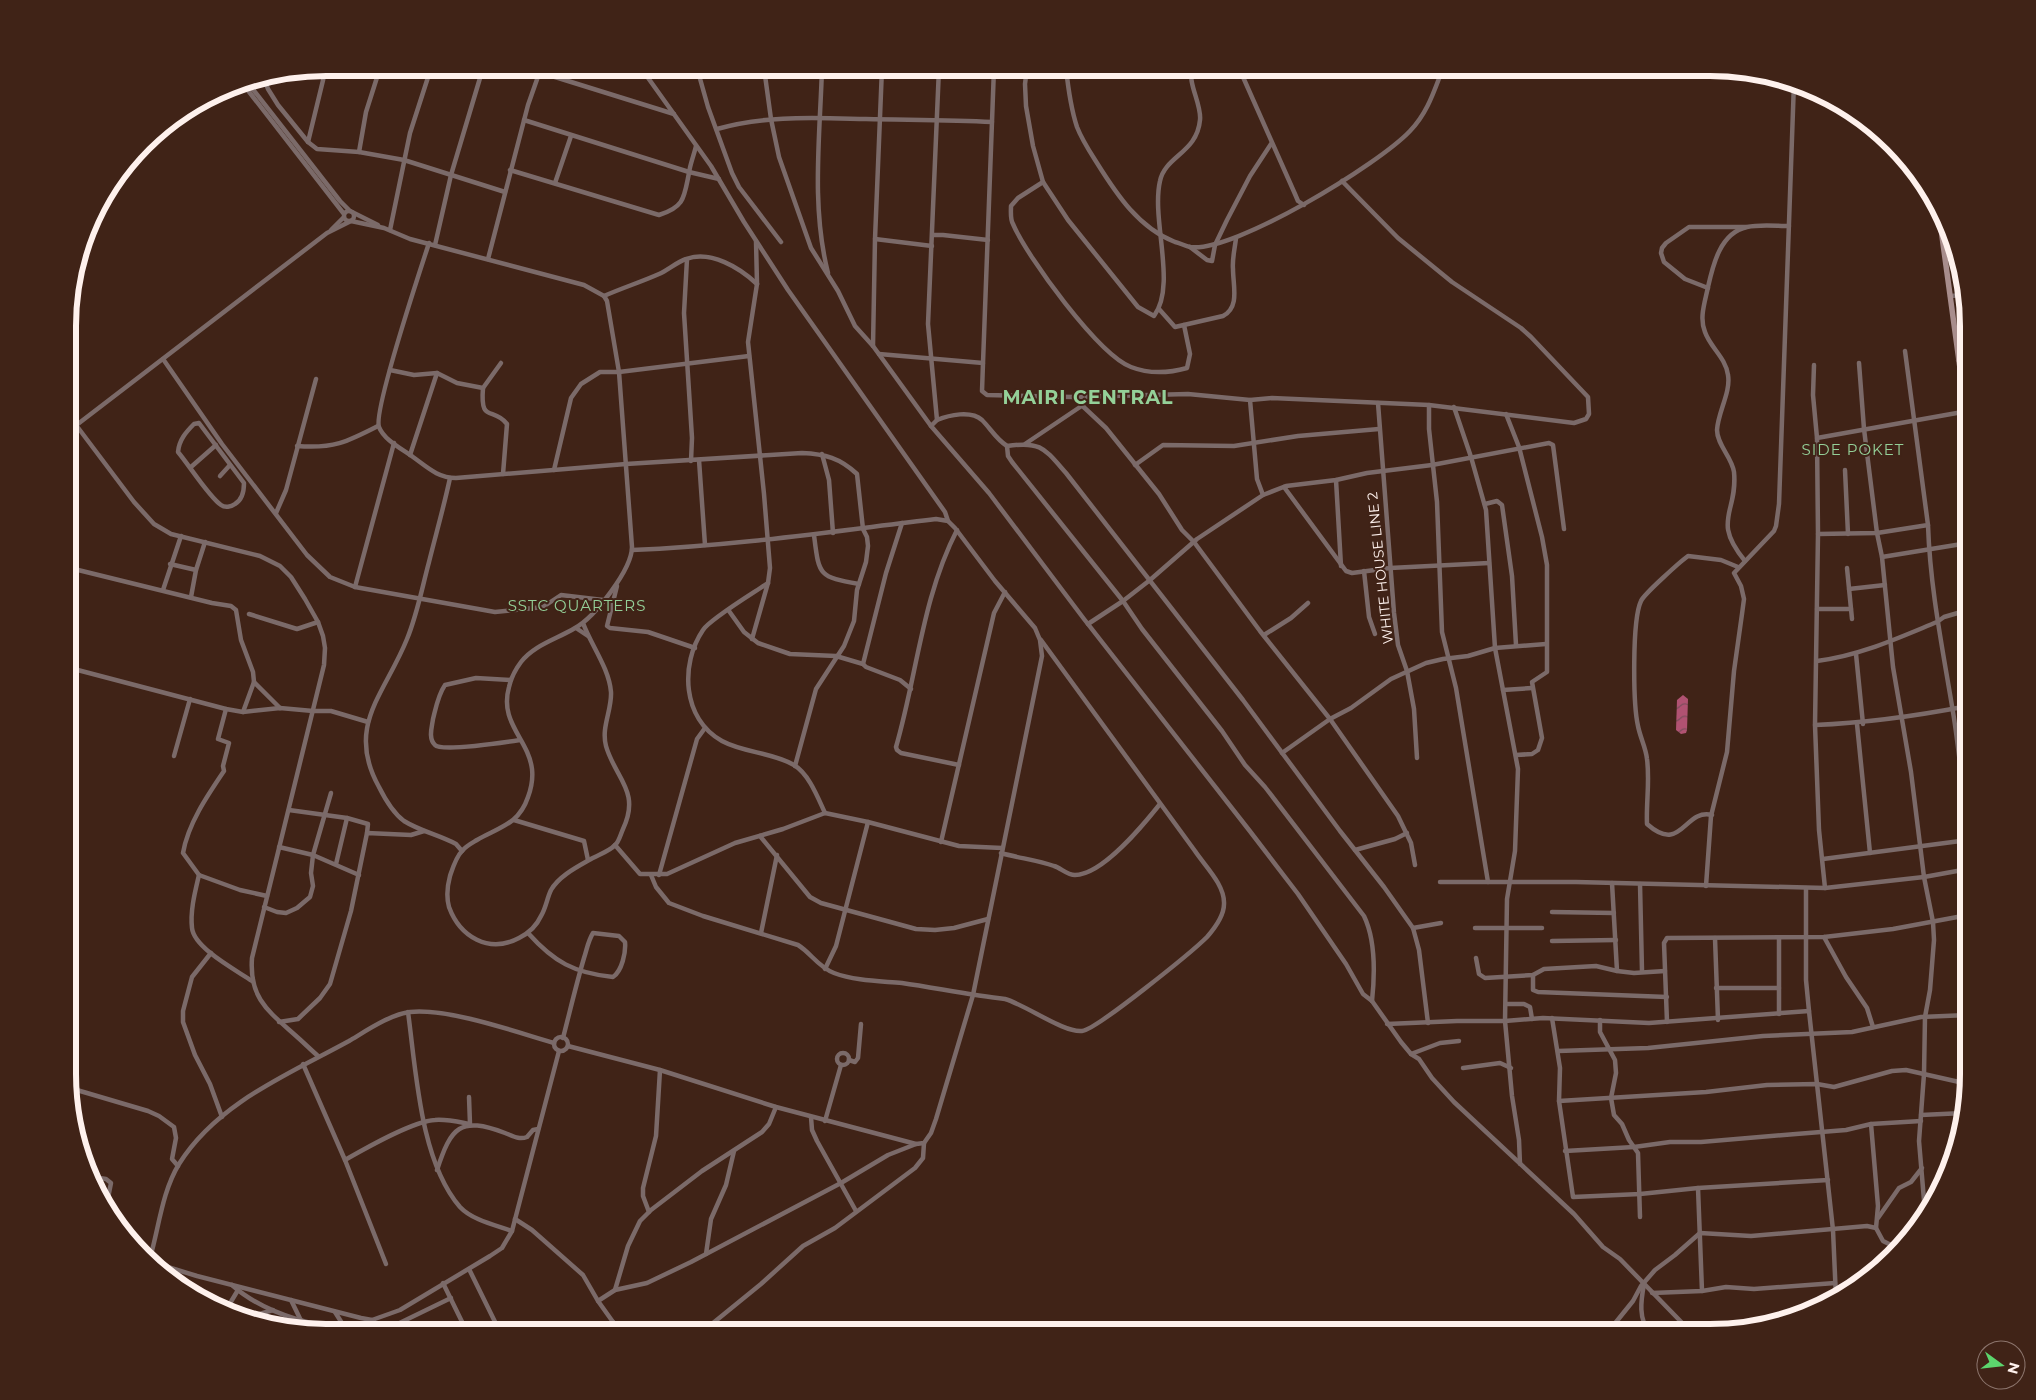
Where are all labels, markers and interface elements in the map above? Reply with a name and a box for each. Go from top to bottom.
district label: MAIRI CENTRAL [1002,386,1174,409]
district label: SIDE POKET [1802,440,1904,459]
street label: WHITE HOUSE LINE 2 [1363,491,1397,645]
district label: SSTC QUARTERS [508,596,646,615]
north arrow [1976,1340,2026,1390]
text: N [2003,1361,2024,1376]

